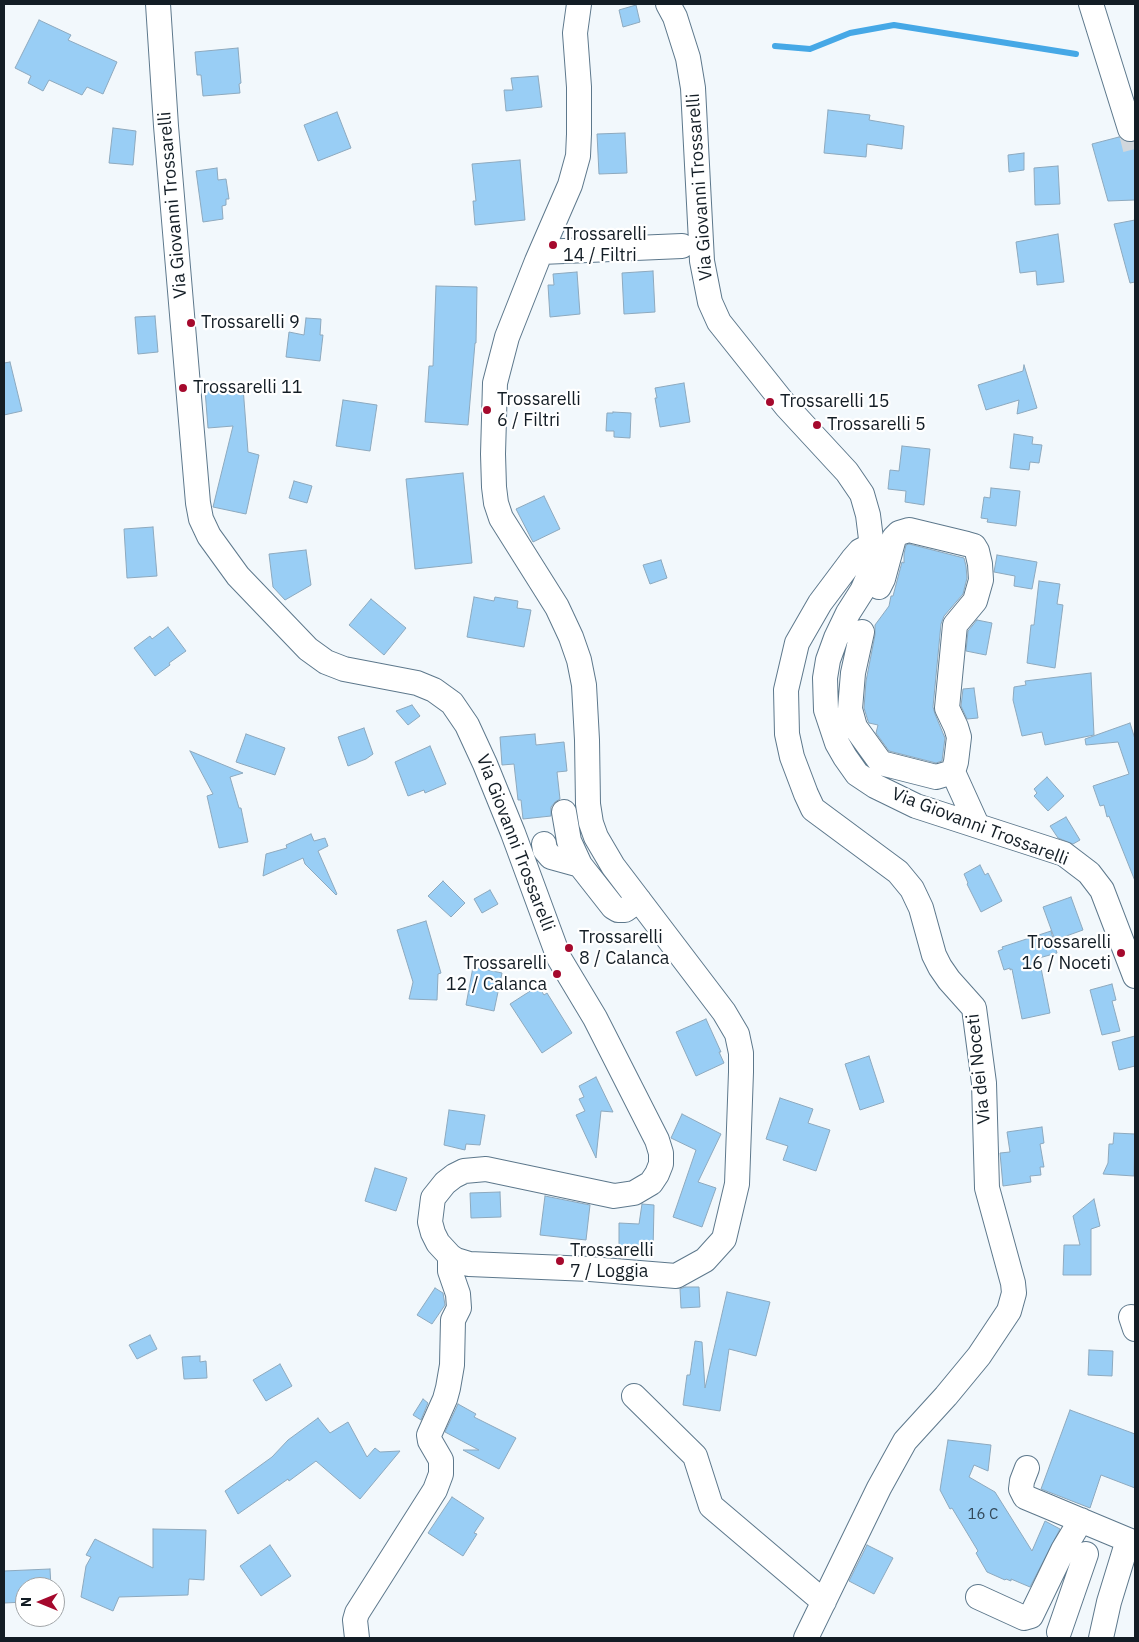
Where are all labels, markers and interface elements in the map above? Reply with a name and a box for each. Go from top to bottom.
street label: Via Giovanni Trossarelli [683,93,717,281]
street label: Via Giovanni Trossarelli [154,111,192,299]
place label: Trossarelli 14 / Filtri [563,224,647,266]
marker: Trossarelli 14 / Filtri [547,239,559,251]
place label: Trossarelli 9 [201,312,300,334]
marker: Trossarelli 9 [185,317,197,329]
place label: Trossarelli 11 [193,377,303,399]
marker: Trossarelli 11 [177,382,189,394]
place label: Trossarelli 6 / Filtri [497,389,581,432]
place label: Trossarelli 15 [780,391,890,413]
marker: Trossarelli 15 [764,396,776,408]
marker: Trossarelli 6 / Filtri [481,404,493,416]
place label: Trossarelli 5 [827,414,926,436]
marker: Trossarelli 5 [811,419,823,431]
street label: Via Giovanni Trossarelli [471,752,559,934]
street label: Via Giovanni Trossarelli [889,783,1071,871]
place label: Trossarelli 8 / Calanca [579,927,669,970]
place label: Trossarelli 16 / Noceti [1022,932,1111,974]
marker: Trossarelli 8 / Calanca [563,942,575,954]
marker: Trossarelli 16 / Noceti [1115,947,1127,959]
place label: Trossarelli 12 / Calanca [446,953,547,996]
marker: Trossarelli 12 / Calanca [551,968,563,980]
street label: Via dei Noceti [962,1013,996,1125]
place label: Trossarelli 7 / Loggia [570,1240,654,1282]
marker: Trossarelli 7 / Loggia [554,1255,566,1267]
house number: 16 C [968,1506,998,1524]
north arrow [15,1577,65,1627]
text: N [17,1597,35,1607]

